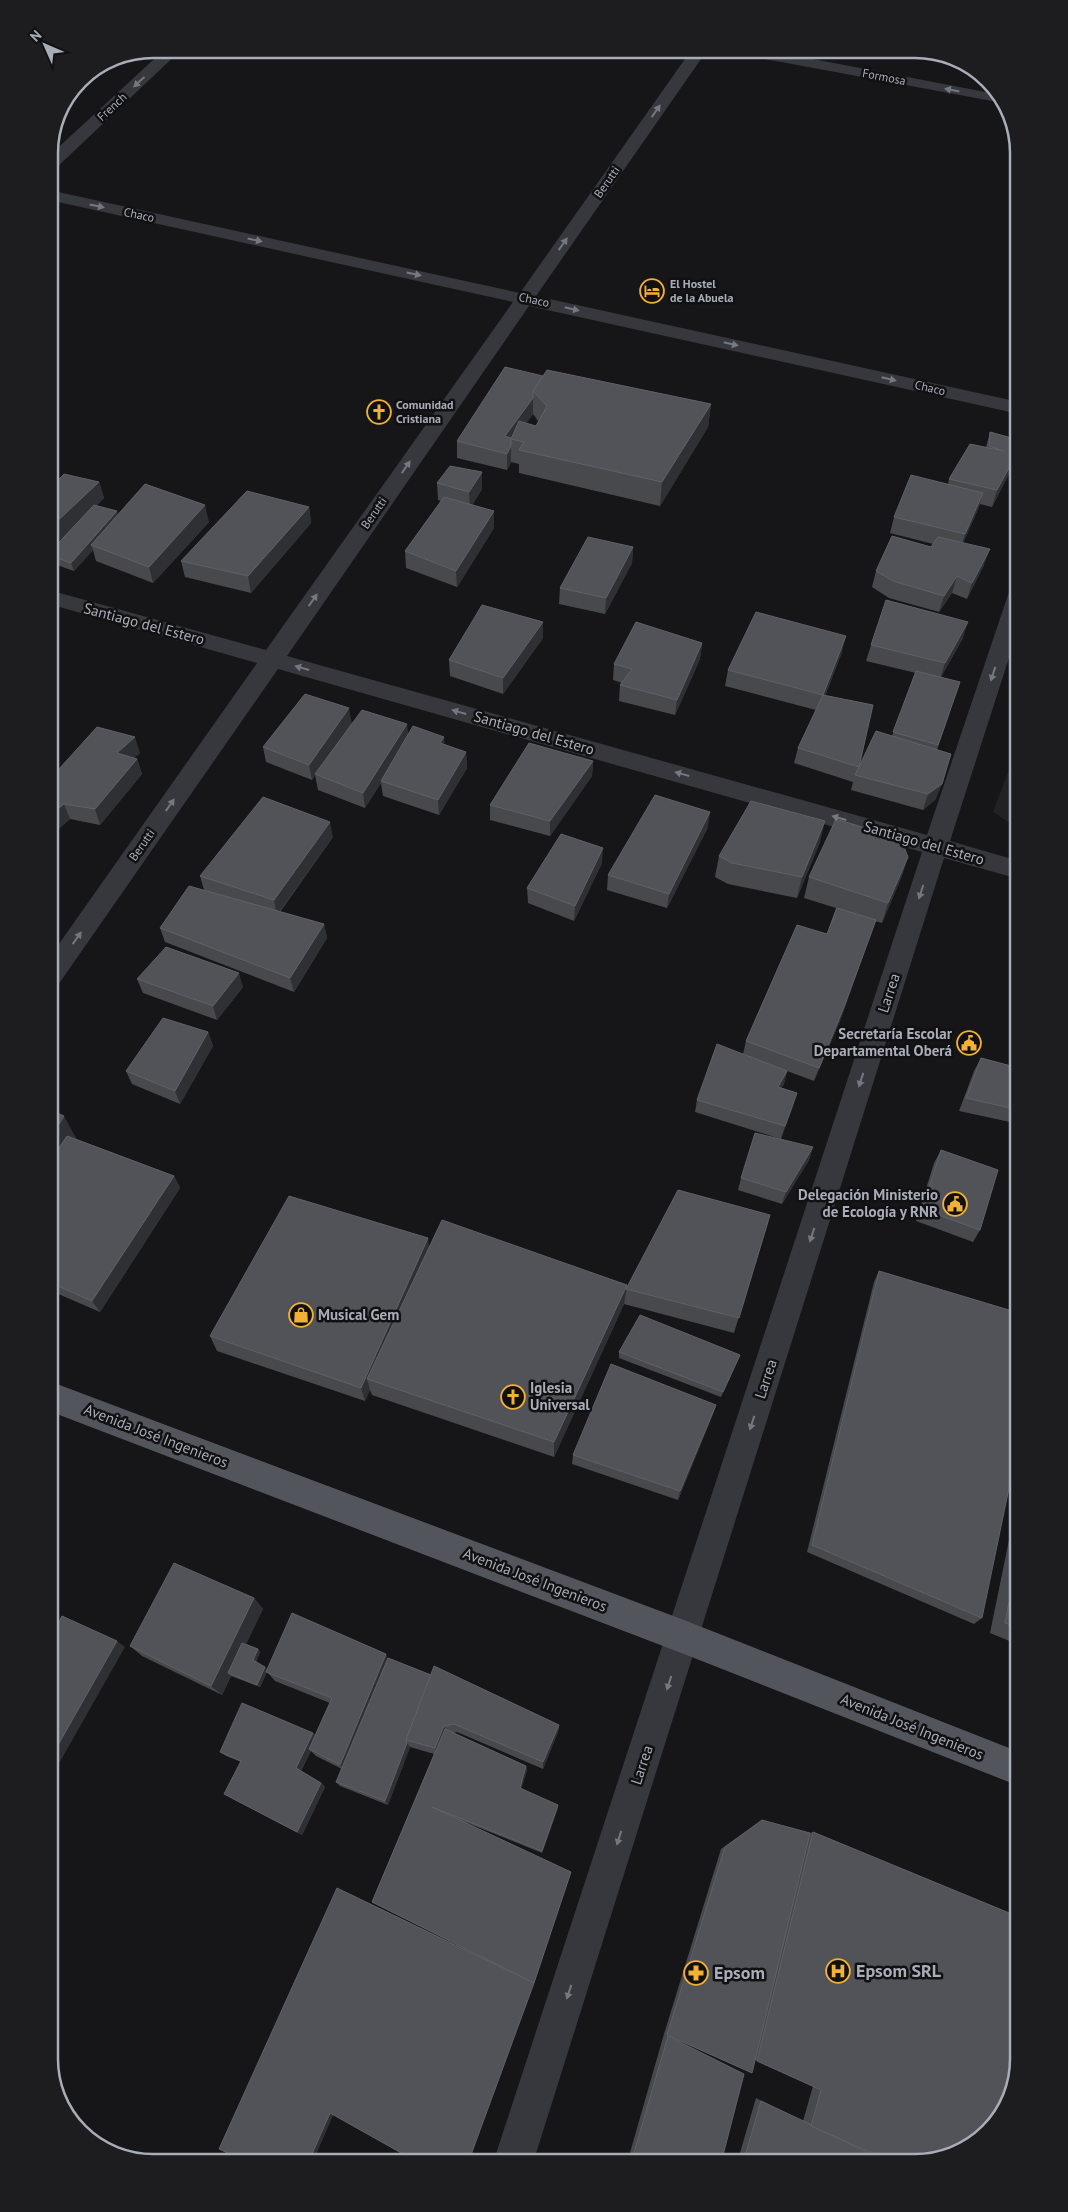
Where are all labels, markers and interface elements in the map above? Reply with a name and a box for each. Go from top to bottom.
north arrow [20,20,70,70]
text: N [26,26,45,45]
street label: Formosa [861,65,907,88]
one-way arrow [133,76,145,88]
one-way arrow [944,85,960,93]
street label: French [94,89,130,124]
one-way arrow [651,104,661,118]
street label: Berutti [590,163,623,200]
one-way arrow [89,202,105,210]
street label: Chaco [122,204,156,225]
one-way arrow [248,236,263,244]
one-way arrow [558,237,568,251]
one-way arrow [407,270,422,278]
place label: El Hostel de la Abuela [670,276,733,305]
hotel icon: El Hostel de la Abuela [639,278,665,304]
street label: Chaco [517,289,551,310]
one-way arrow [565,305,580,313]
one-way arrow [723,340,738,348]
one-way arrow [882,375,897,383]
street label: Chaco [913,377,947,398]
place label: Comunidad Cristiana [396,397,454,426]
church icon: Comunidad Cristiana [366,399,392,425]
one-way arrow [401,460,411,474]
street label: Berutti [357,494,390,531]
one-way arrow [308,593,318,607]
street label: Santiago del Estero [82,598,207,649]
one-way arrow [295,663,310,671]
one-way arrow [989,667,996,682]
street label: Santiago del Estero [472,706,597,759]
one-way arrow [451,707,466,715]
one-way arrow [675,770,690,778]
one-way arrow [165,798,175,812]
one-way arrow [831,814,846,822]
street label: Santiago del Estero [862,816,987,869]
street label: Berutti [125,826,158,863]
one-way arrow [917,885,925,900]
one-way arrow [72,931,82,945]
street label: Larrea [873,971,904,1015]
place label: Secretaría Escolar Departamental Oberá [814,1024,953,1060]
public building icon: Secretaría Escolar Departamental Oberá [956,1030,982,1056]
one-way arrow [857,1073,865,1088]
place label: Delegación Ministerio de Ecología y RNR [798,1185,938,1221]
public building icon: Delegación Ministerio de Ecología y RNR [942,1191,968,1217]
one-way arrow [807,1228,815,1243]
shop icon: Musical Gem [288,1302,314,1328]
place label: Musical Gem [318,1305,399,1324]
street label: Larrea [750,1357,781,1401]
place label: Iglesia Universal [530,1378,590,1414]
church icon: Iglesia Universal [500,1384,526,1410]
street label: Avenida José Ingenieros [82,1399,231,1472]
one-way arrow [747,1416,755,1431]
street label: Avenida José Ingenieros [461,1543,610,1616]
one-way arrow [665,1676,673,1691]
street label: Avenida José Ingenieros [838,1689,986,1764]
street label: Larrea [626,1743,657,1787]
one-way arrow [614,1830,622,1845]
hospital icon: Epsom SRL [825,1958,851,1984]
place label: Epsom SRL [856,1959,942,1982]
pharmacy icon: Epsom [683,1960,709,1986]
place label: Epsom [714,1961,765,1984]
one-way arrow [564,1985,572,2000]

